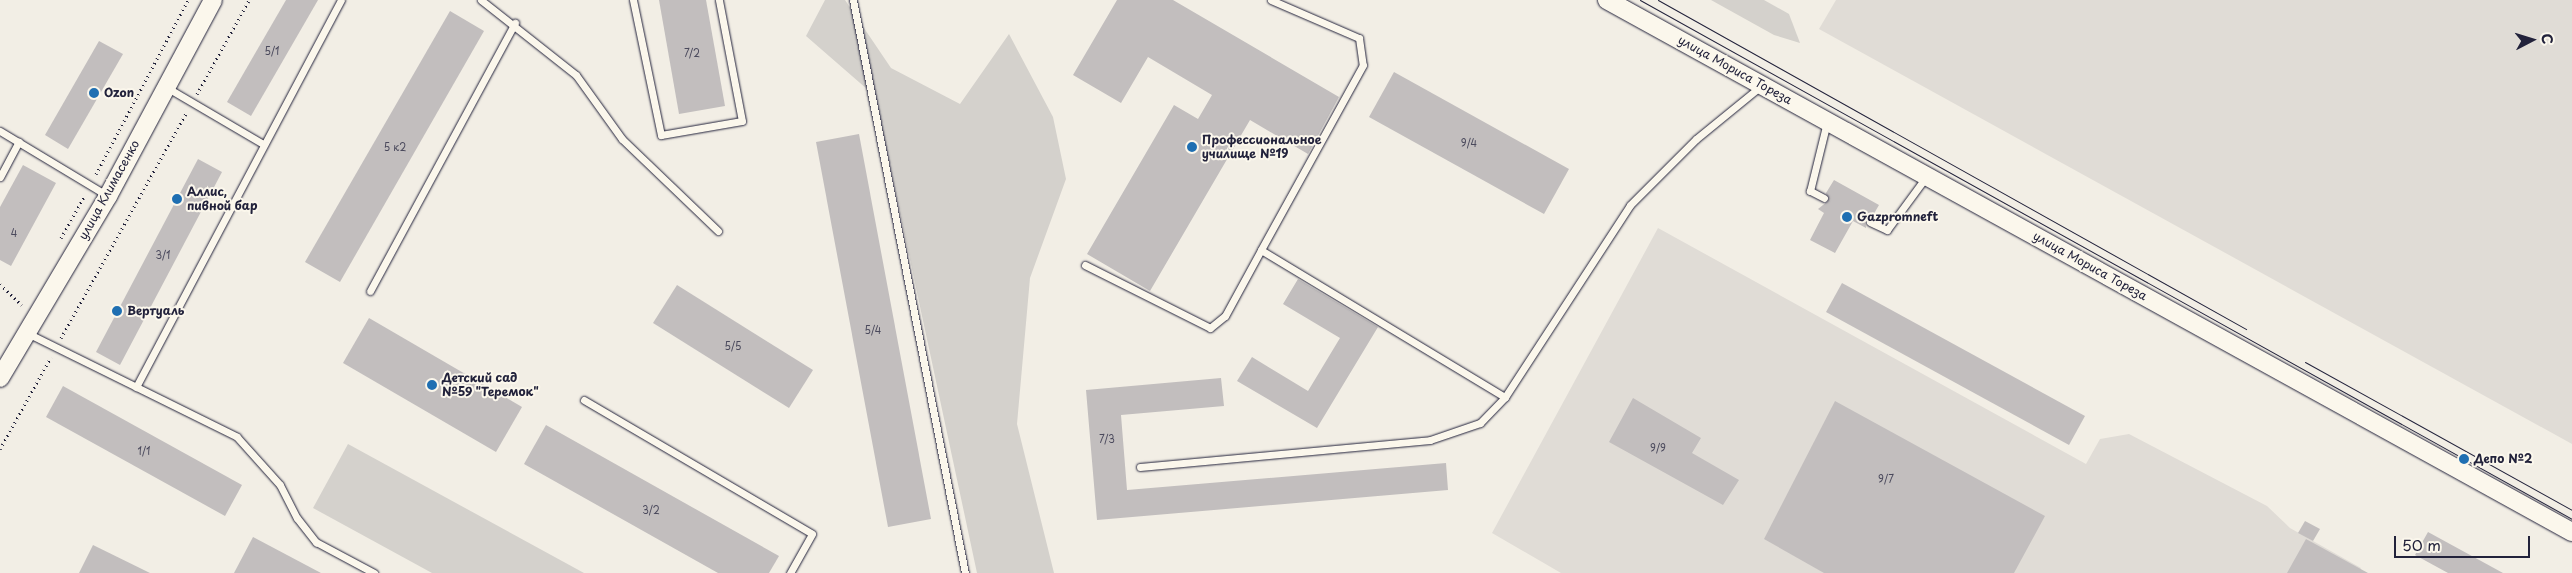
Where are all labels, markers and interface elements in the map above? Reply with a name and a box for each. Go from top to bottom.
north arrow [2507,15,2557,65]
street label: улица Мориса Тореза [1675,32,1795,108]
text: С [2537,32,2558,45]
house number: 5/1 [264,45,280,57]
house number: 7/2 [684,47,700,59]
place label: Ozon [104,86,134,100]
marker: Ozon [88,87,100,99]
place label: Профессиональное училище №19 [1202,133,1321,161]
street label: улица Климасенко [75,137,143,243]
house number: 9/4 [1461,137,1477,149]
house number: 5 к2 [384,141,406,153]
marker: Профессиональное училище №19 [1186,141,1198,153]
place label: Аллис, пивной бар [187,185,258,213]
marker: Аллис, пивной бар [171,193,183,205]
place label: Gazpromneft [1857,210,1938,224]
marker: Gazpromneft [1841,211,1853,223]
house number: 4 [11,227,17,239]
street label: улица Мориса Тореза [2030,228,2150,304]
house number: 3/1 [155,249,171,261]
place label: Вертуаль [127,304,184,318]
marker: Вертуаль [111,305,123,317]
house number: 5/4 [865,324,881,336]
house number: 5/5 [725,340,741,352]
place label: Детский сад №59 "Теремок" [442,371,539,399]
marker: Детский сад №59 "Теремок" [426,379,438,391]
house number: 7/3 [1099,433,1115,445]
house number: 9/9 [1650,442,1666,454]
house number: 1/1 [137,445,151,457]
place label: Депо №2 [2474,452,2533,466]
marker: Депо №2 [2458,453,2470,465]
house number: 9/7 [1878,473,1894,485]
house number: 3/2 [642,504,660,516]
scale bar [2397,526,2533,558]
text: 50 m [2402,533,2441,556]

